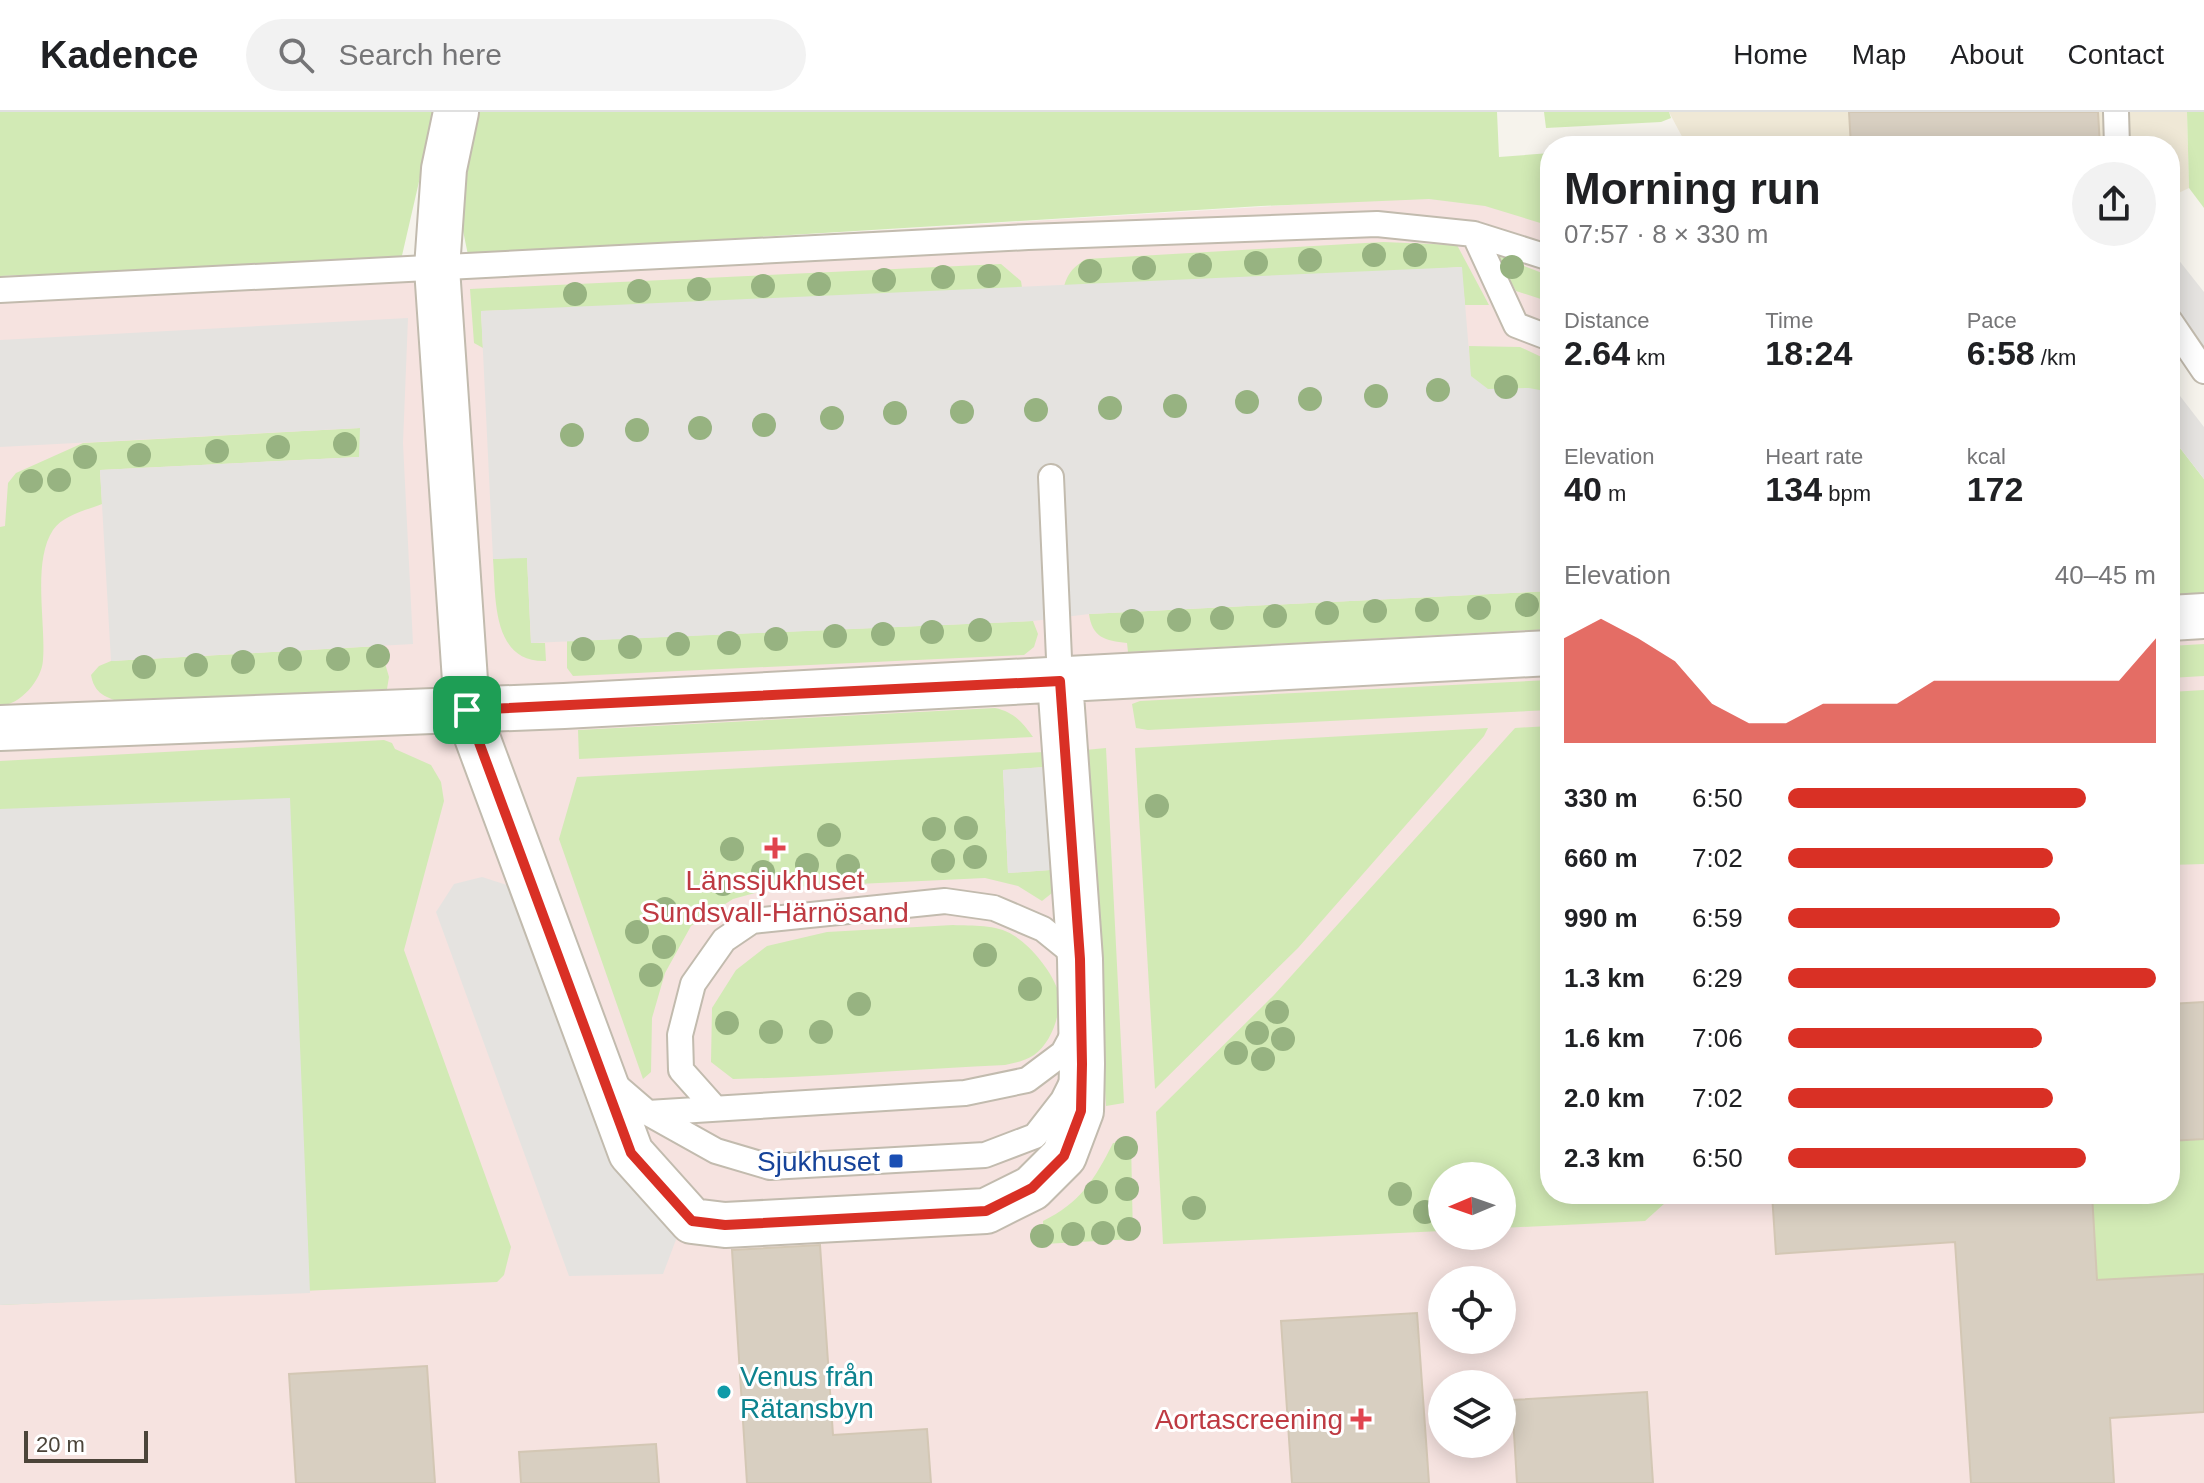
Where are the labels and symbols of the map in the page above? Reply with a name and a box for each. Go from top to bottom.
pin [433,676,501,744]
marker: Länssjukhuset Sundsvall-Härnösand [764,837,786,859]
place label: Länssjukhuset Sundsvall-Härnösand [641,865,909,928]
place label: Sjukhuset [757,1146,880,1177]
marker: Sjukhuset [887,1152,905,1170]
north arrow [1428,1162,1516,1250]
place label: Venus från Rätansbyn [740,1361,874,1424]
marker: Venus från Rätansbyn [715,1383,733,1401]
place label: Aortascreening [1155,1404,1343,1435]
marker: Aortascreening [1350,1408,1372,1430]
scale bar [24,1427,148,1463]

